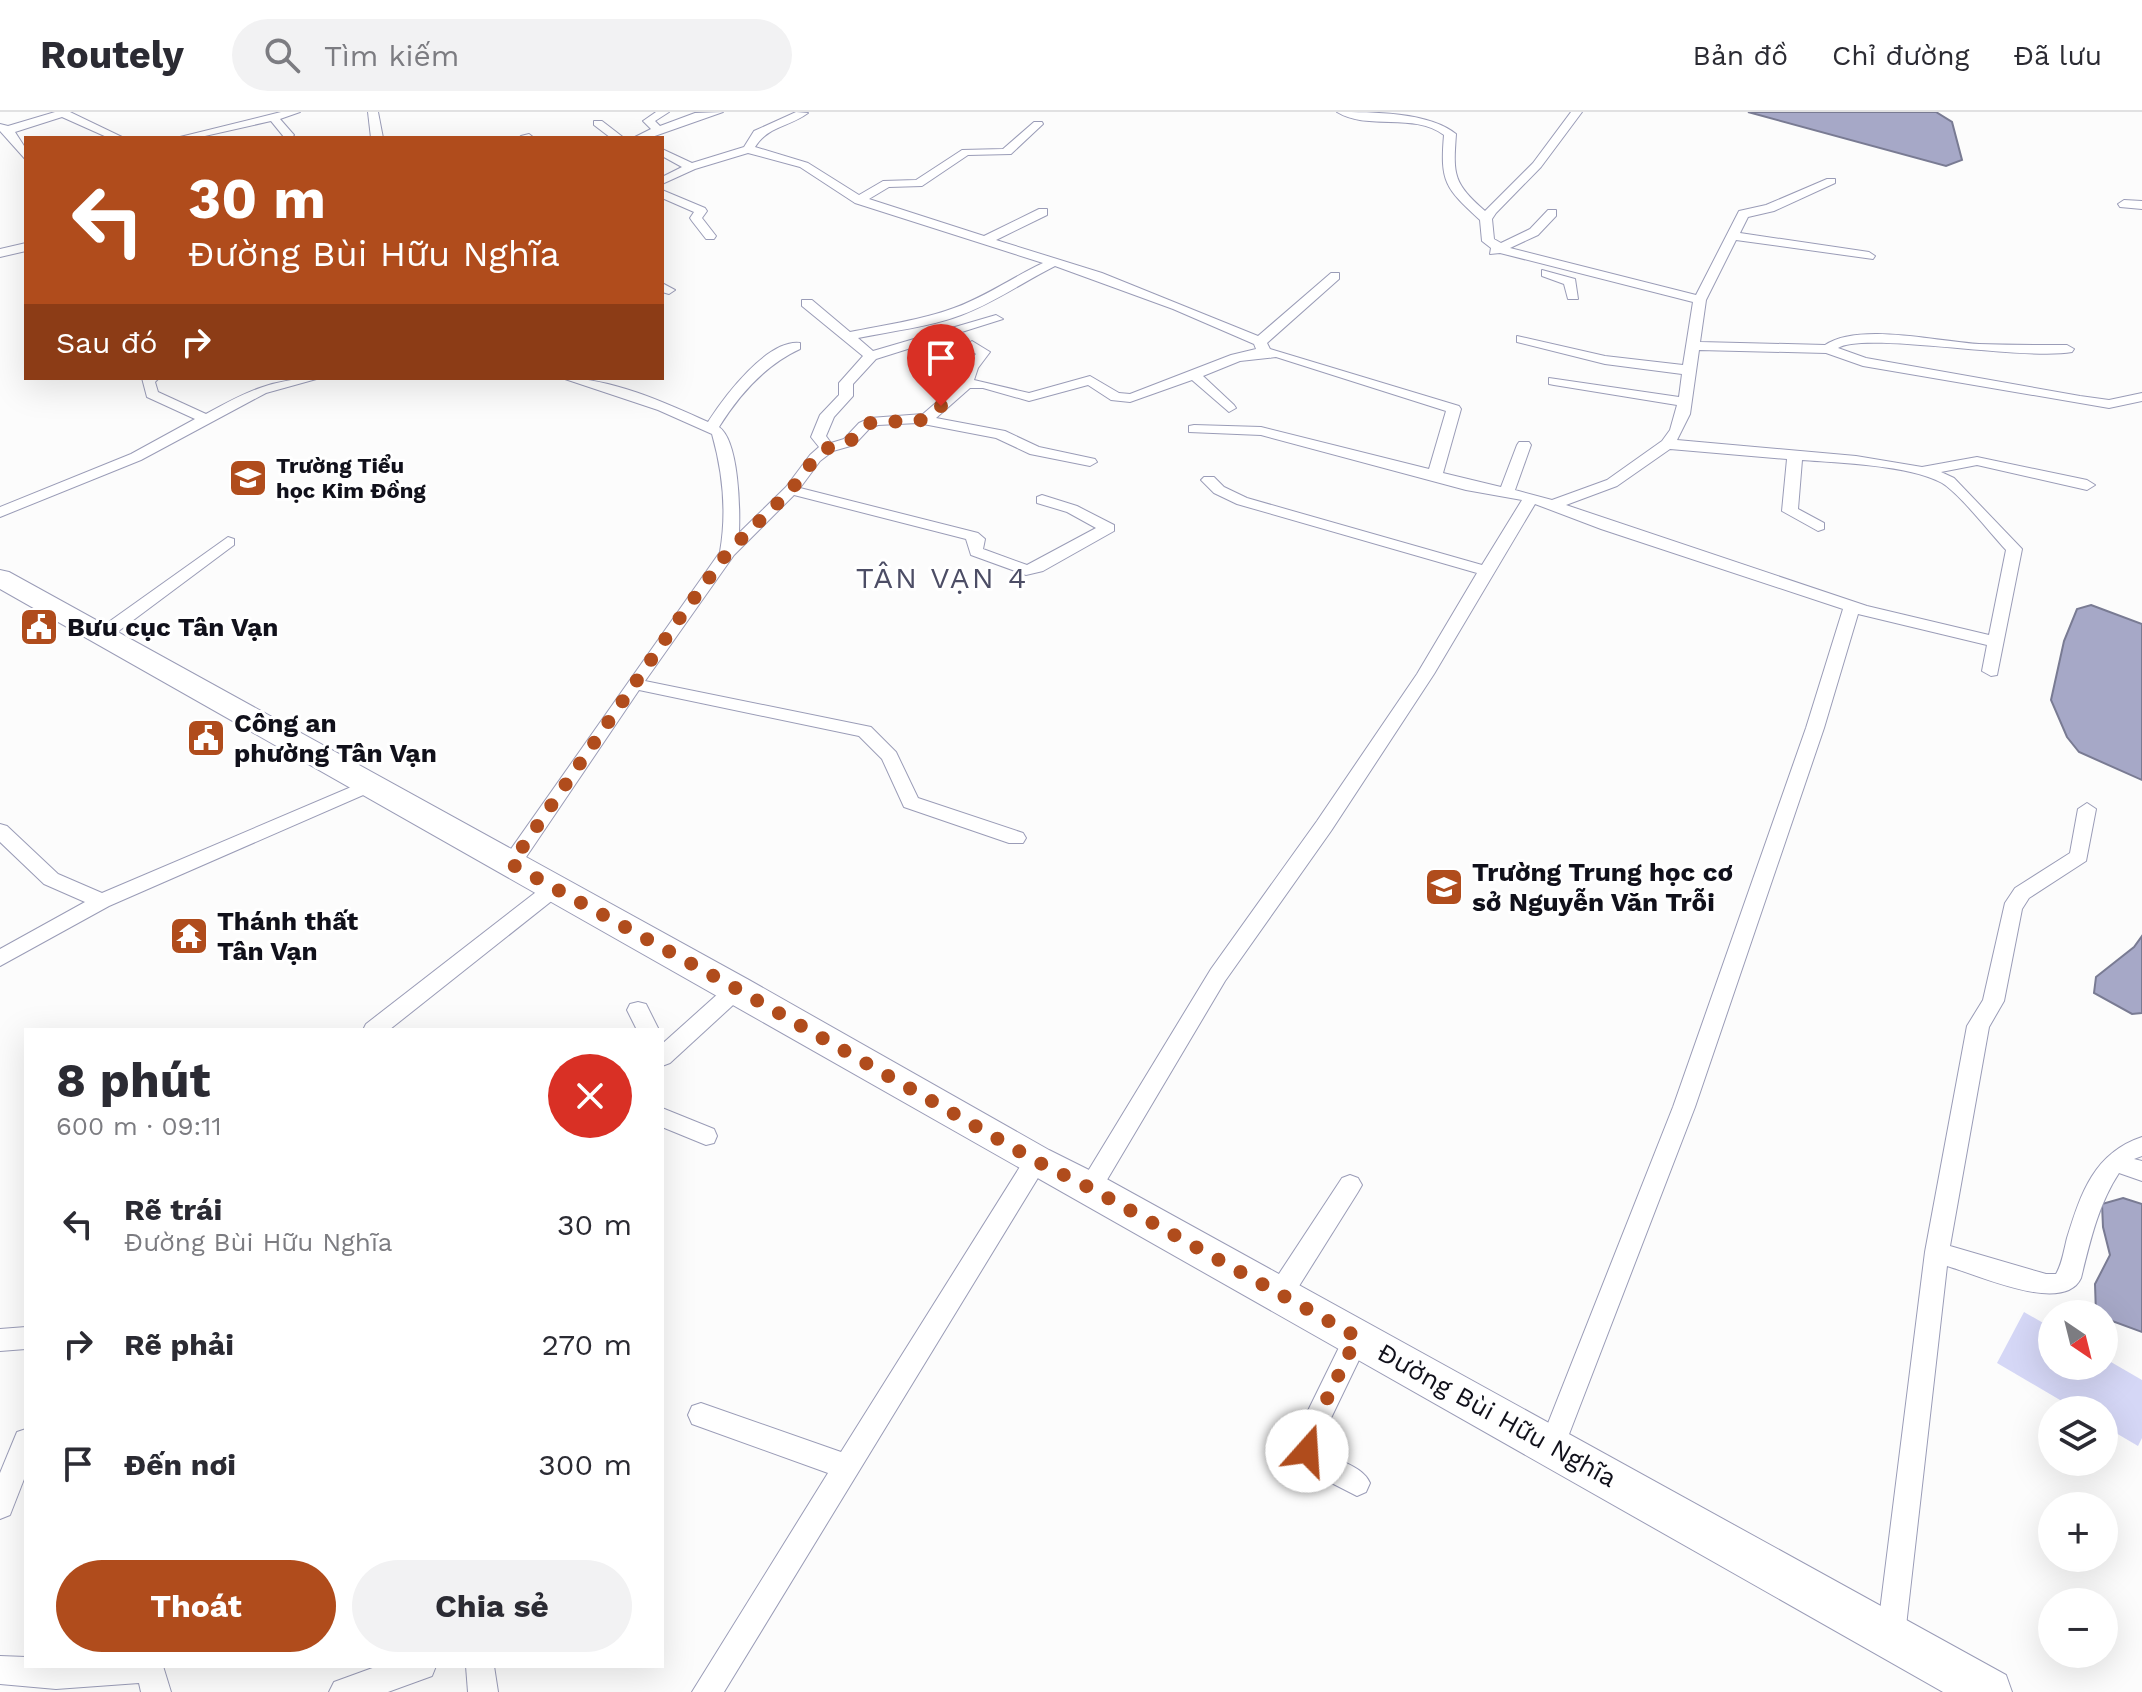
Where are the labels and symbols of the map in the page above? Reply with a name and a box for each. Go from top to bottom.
pin [907,324,975,406]
place label: Trường Tiểu học Kim Đồng [276,453,426,503]
school or university icon: Trường Tiểu học Kim Đồng [227,457,269,499]
district label: TÂN VẠN 4 [856,560,1028,595]
public building icon: Bưu cục Tân Vạn [18,606,60,648]
place label: Bưu cục Tân Vạn [67,612,278,642]
place label: Công an phường Tân Vạn [234,708,437,768]
public building icon: Công an phường Tân Vạn [185,717,227,759]
place label: Trường Trung học cơ sở Nguyễn Văn Trỗi [1472,857,1733,917]
school or university icon: Trường Trung học cơ sở Nguyễn Văn Trỗi [1423,866,1465,908]
place label: Thánh thất Tân Vạn [217,906,359,966]
temple icon: Thánh thất Tân Vạn [168,915,210,957]
north arrow [2038,1300,2118,1380]
street label: Đường Bùi Hữu Nghĩa [1372,1337,1622,1493]
position arrow [1265,1409,1349,1493]

